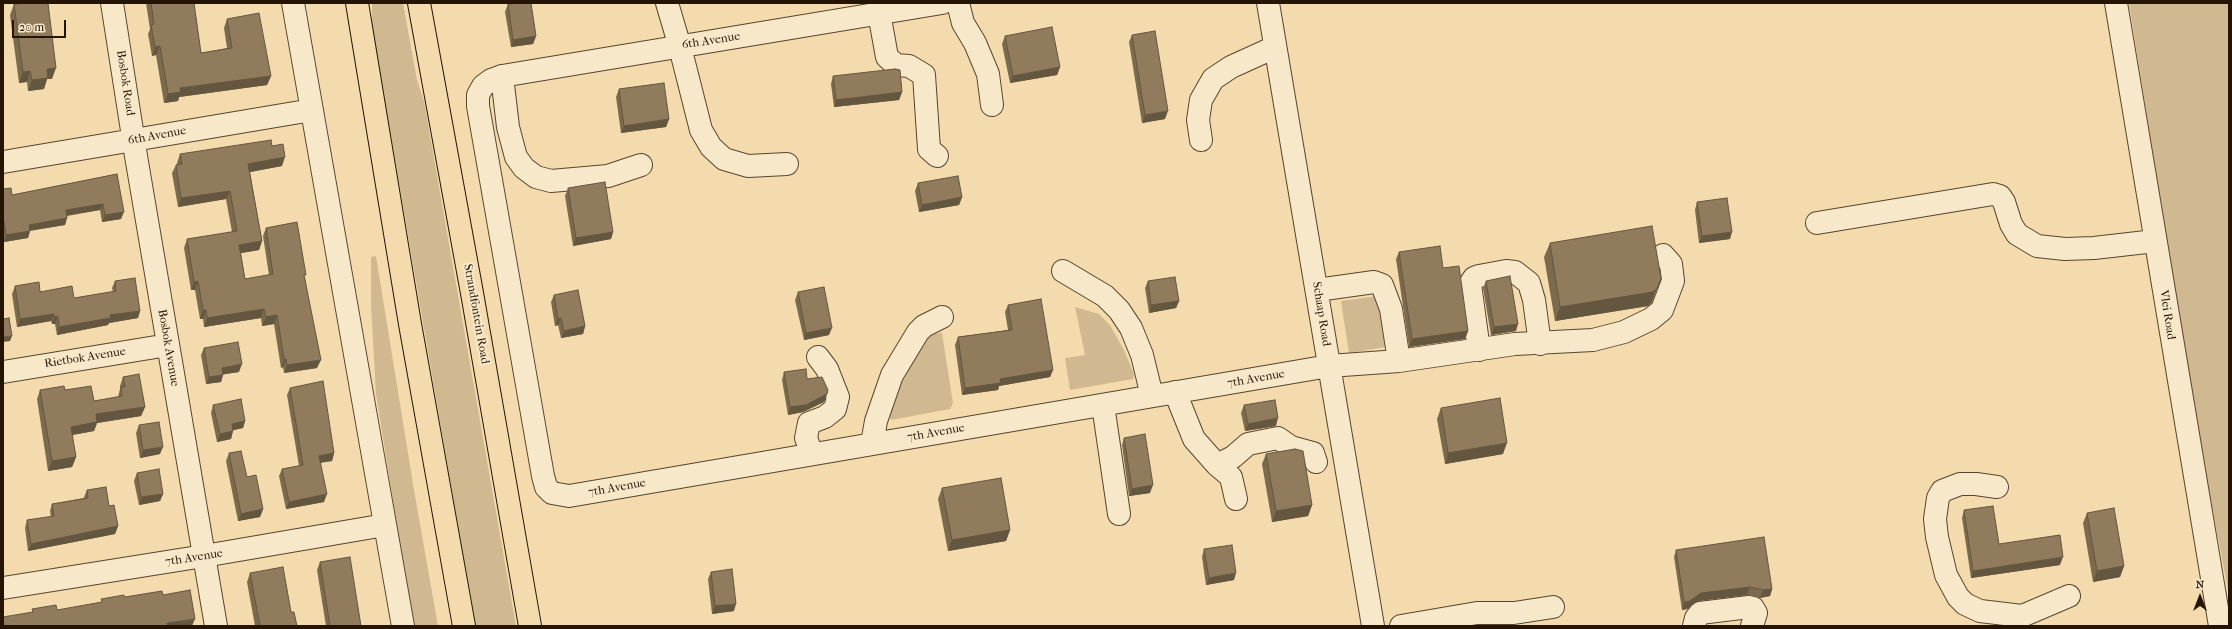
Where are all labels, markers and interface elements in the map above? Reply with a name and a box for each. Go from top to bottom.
scale bar [14,12,68,38]
text: 20 m [19,20,44,34]
street label: 6th Avenue [681,29,741,53]
street label: Bosbok Road [113,49,137,117]
street label: 6th Avenue [127,124,187,148]
street label: Strandfontein Road [460,263,492,365]
street label: Schaap Road [1309,281,1333,347]
street label: Vlei Road [2156,289,2178,341]
street label: Bosbok Avenue [154,308,182,388]
street label: Rietbok Avenue [43,344,127,372]
street label: 7th Avenue [1226,367,1286,391]
street label: 7th Avenue [906,421,966,445]
street label: 7th Avenue [587,476,647,500]
street label: 7th Avenue [164,546,224,570]
north arrow [2180,577,2220,617]
text: N [2196,578,2204,591]

